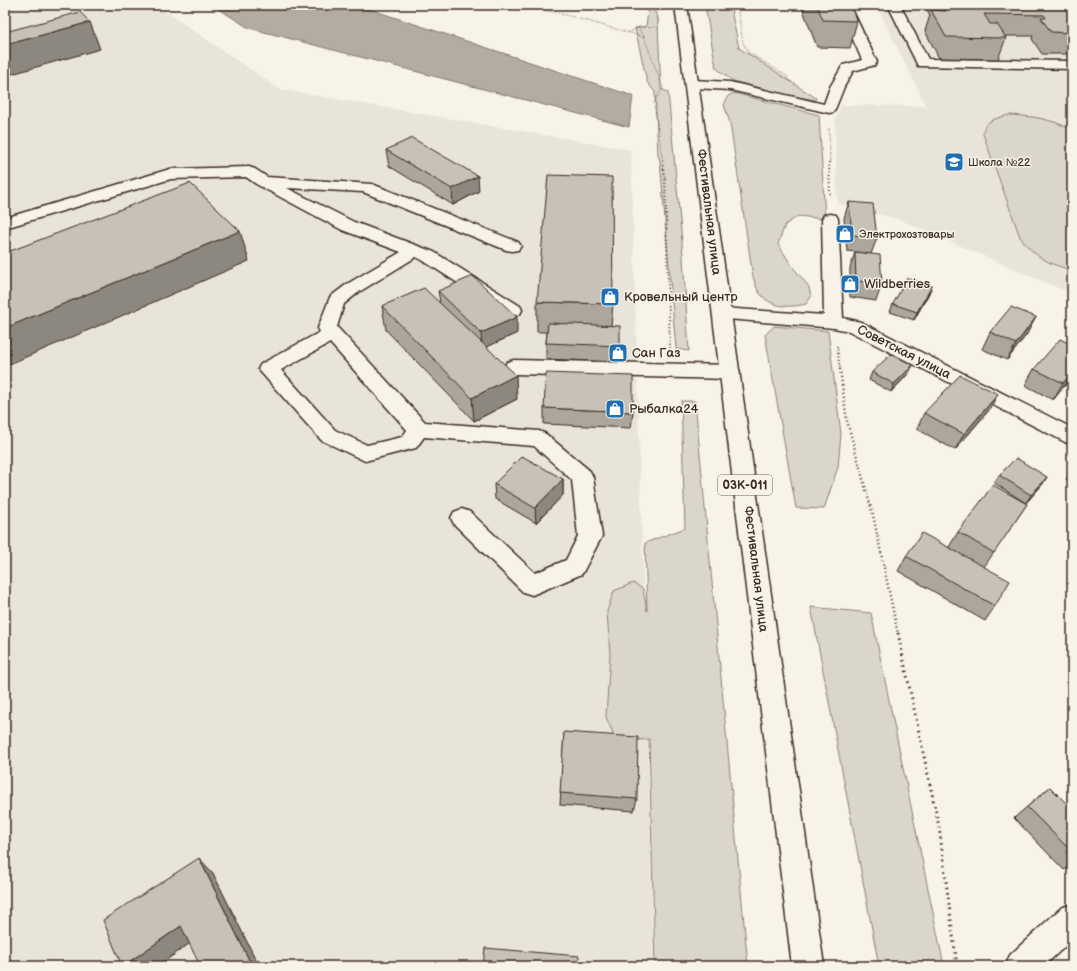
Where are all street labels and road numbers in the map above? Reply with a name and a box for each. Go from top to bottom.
street label: Фестивальная улица [693,148,725,276]
street label: Советская улица [855,322,954,383]
road number: 03К-011 [718,475,772,495]
street label: Фестивальная улица [740,505,772,633]

